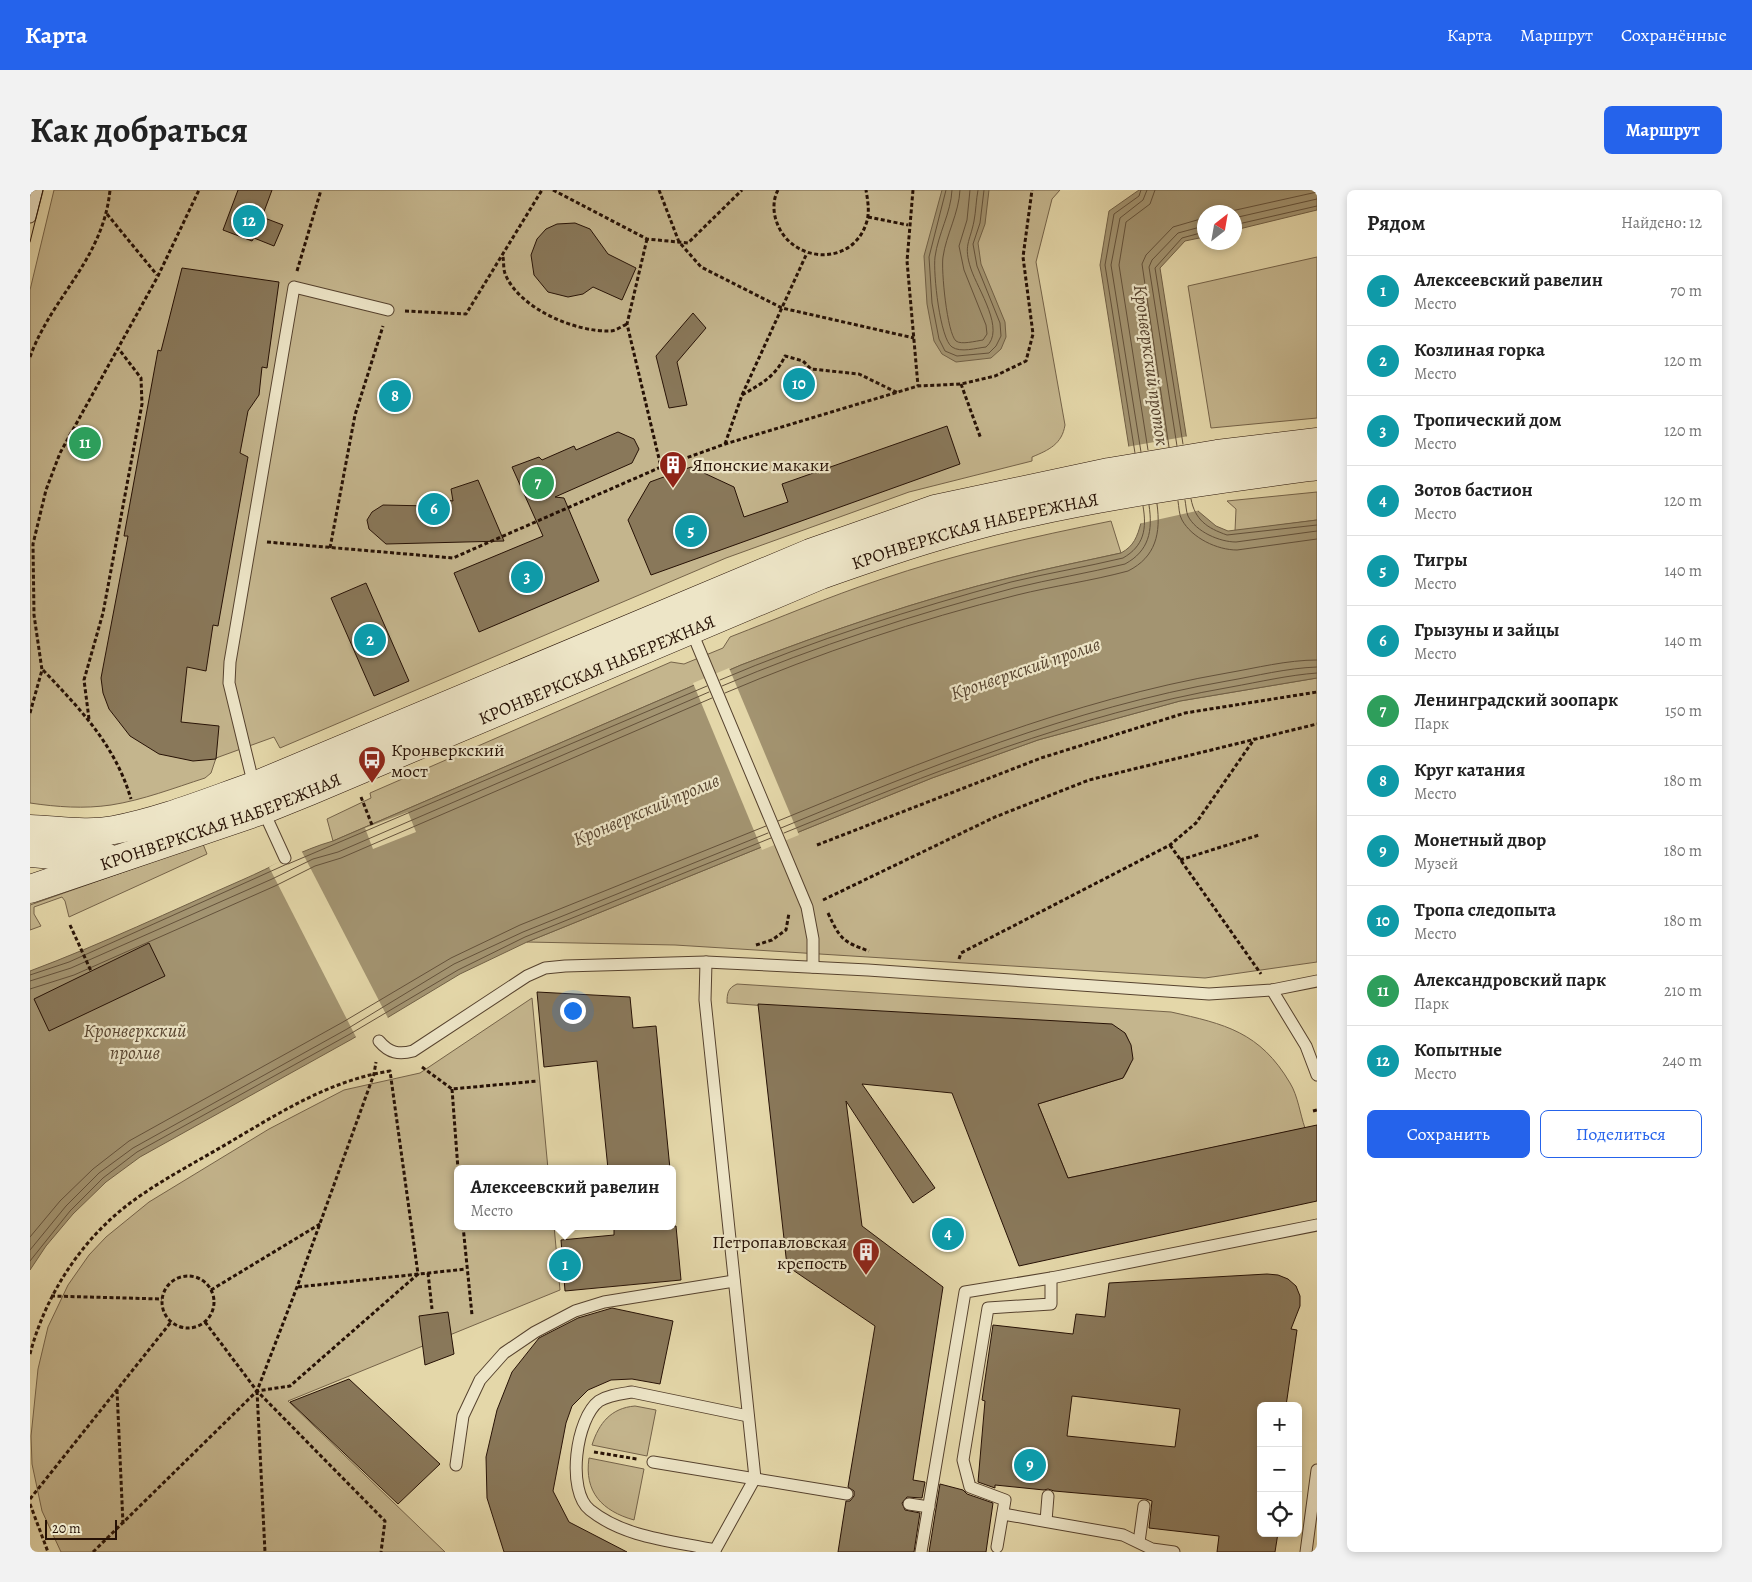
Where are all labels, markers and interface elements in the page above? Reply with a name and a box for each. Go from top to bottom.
text: Карта [25,19,87,51]
text: Карта [1447,23,1492,47]
text: Маршрут [1520,23,1593,47]
text: Сохранённые [1621,23,1727,47]
text: Как добраться [30,106,248,154]
button: Маршрут [1604,106,1722,154]
pin: 12 [233,202,265,240]
north arrow [1197,205,1242,250]
text: Рядом [1367,209,1425,237]
text: Найдено: 12 [1621,212,1702,234]
text: Алексеевский равелин [1414,267,1603,293]
text: 1 [1380,280,1386,302]
text: 70 m [1670,280,1702,302]
water label: Кронверкский проток [1127,283,1175,448]
text: Место [1414,293,1457,315]
text: Козлиная горка [1414,337,1545,363]
text: 2 [1379,350,1387,372]
text: 120 m [1664,350,1702,372]
text: Место [1414,363,1457,385]
pin: 10 [783,365,815,403]
pin: 8 [379,377,411,415]
text: Тропический дом [1414,407,1562,433]
text: 3 [1380,420,1386,442]
text: 120 m [1664,420,1702,442]
pin: 11 [69,424,101,462]
text: Место [1414,433,1457,455]
building icon: Японские макаки [658,450,688,489]
place label: Японские макаки [692,453,830,477]
pin: 7 [522,464,554,502]
text: Зотов бастион [1414,477,1533,503]
street label: КРОНВЕРКСКАЯ НАБЕРЕЖНАЯ [848,487,1100,575]
pin: 6 [418,490,450,528]
text: 4 [1379,490,1387,512]
text: 120 m [1664,490,1702,512]
text: Место [1414,503,1457,525]
pin: 5 [675,512,707,550]
text: Тигры [1414,547,1468,573]
pin: 3 [511,558,543,596]
text: 5 [1380,560,1386,582]
text: 140 m [1664,560,1702,582]
text: Место [1414,573,1457,595]
street label: КРОНВЕРКСКАЯ НАБЕРЕЖНАЯ [475,609,719,730]
text: Грызуны и зайцы [1414,617,1560,643]
pin: 2 [354,621,386,659]
text: 6 [1379,630,1387,652]
text: 140 m [1664,630,1702,652]
water label: Кронверкский пролив [947,631,1104,707]
text: Место [1414,643,1457,665]
text: Ленинградский зоопарк [1414,687,1618,713]
text: 7 [1380,700,1386,722]
text: 150 m [1665,700,1702,722]
text: Парк [1414,713,1449,735]
place label: Кронверкский мост [391,738,505,783]
bus stop icon: Кронверкский мост [357,745,387,784]
text: Круг катания [1414,757,1525,783]
street label: КРОНВЕРКСКАЯ НАБЕРЕЖНАЯ [97,767,345,876]
water label: Кронверкский пролив [569,767,724,853]
text: 8 [1379,770,1387,792]
text: 180 m [1664,770,1702,792]
text: Место [1414,783,1457,805]
text: Монетный двор [1414,827,1546,853]
text: 9 [1379,840,1387,862]
text: 180 m [1664,840,1702,862]
text: Музей [1414,853,1458,875]
text: Тропа следопыта [1414,897,1556,923]
text: 10 [1376,910,1390,932]
text: 180 m [1664,910,1702,932]
text: Место [1414,923,1457,945]
text: Александровский парк [1414,967,1606,993]
text: 11 [1377,980,1389,1002]
text: 210 m [1664,980,1702,1002]
text: Парк [1414,993,1449,1015]
your location [560,998,586,1024]
water label: Кронверкский пролив [83,1018,187,1066]
text: Копытные [1414,1037,1502,1063]
text: 12 [1376,1050,1390,1072]
text: 240 m [1662,1050,1702,1072]
text: Место [1414,1063,1457,1085]
button: Сохранить [1367,1110,1530,1158]
button: Поделиться [1540,1110,1702,1158]
popup [454,1165,676,1230]
text: Алексеевский равелин [470,1174,660,1200]
text: Место [470,1200,513,1222]
pin: 4 [932,1215,964,1253]
place label: Петропавловская крепость [712,1230,847,1275]
building icon: Петропавловская крепость [851,1237,881,1276]
pin: 1 [549,1246,581,1284]
map controls [1257,1402,1302,1537]
button: + [1257,1402,1302,1447]
pin: 9 [1014,1446,1046,1484]
button: − [1257,1447,1302,1492]
button: locate [1257,1492,1302,1537]
scale bar [45,1517,118,1540]
text: 20 m [52,1519,81,1538]

